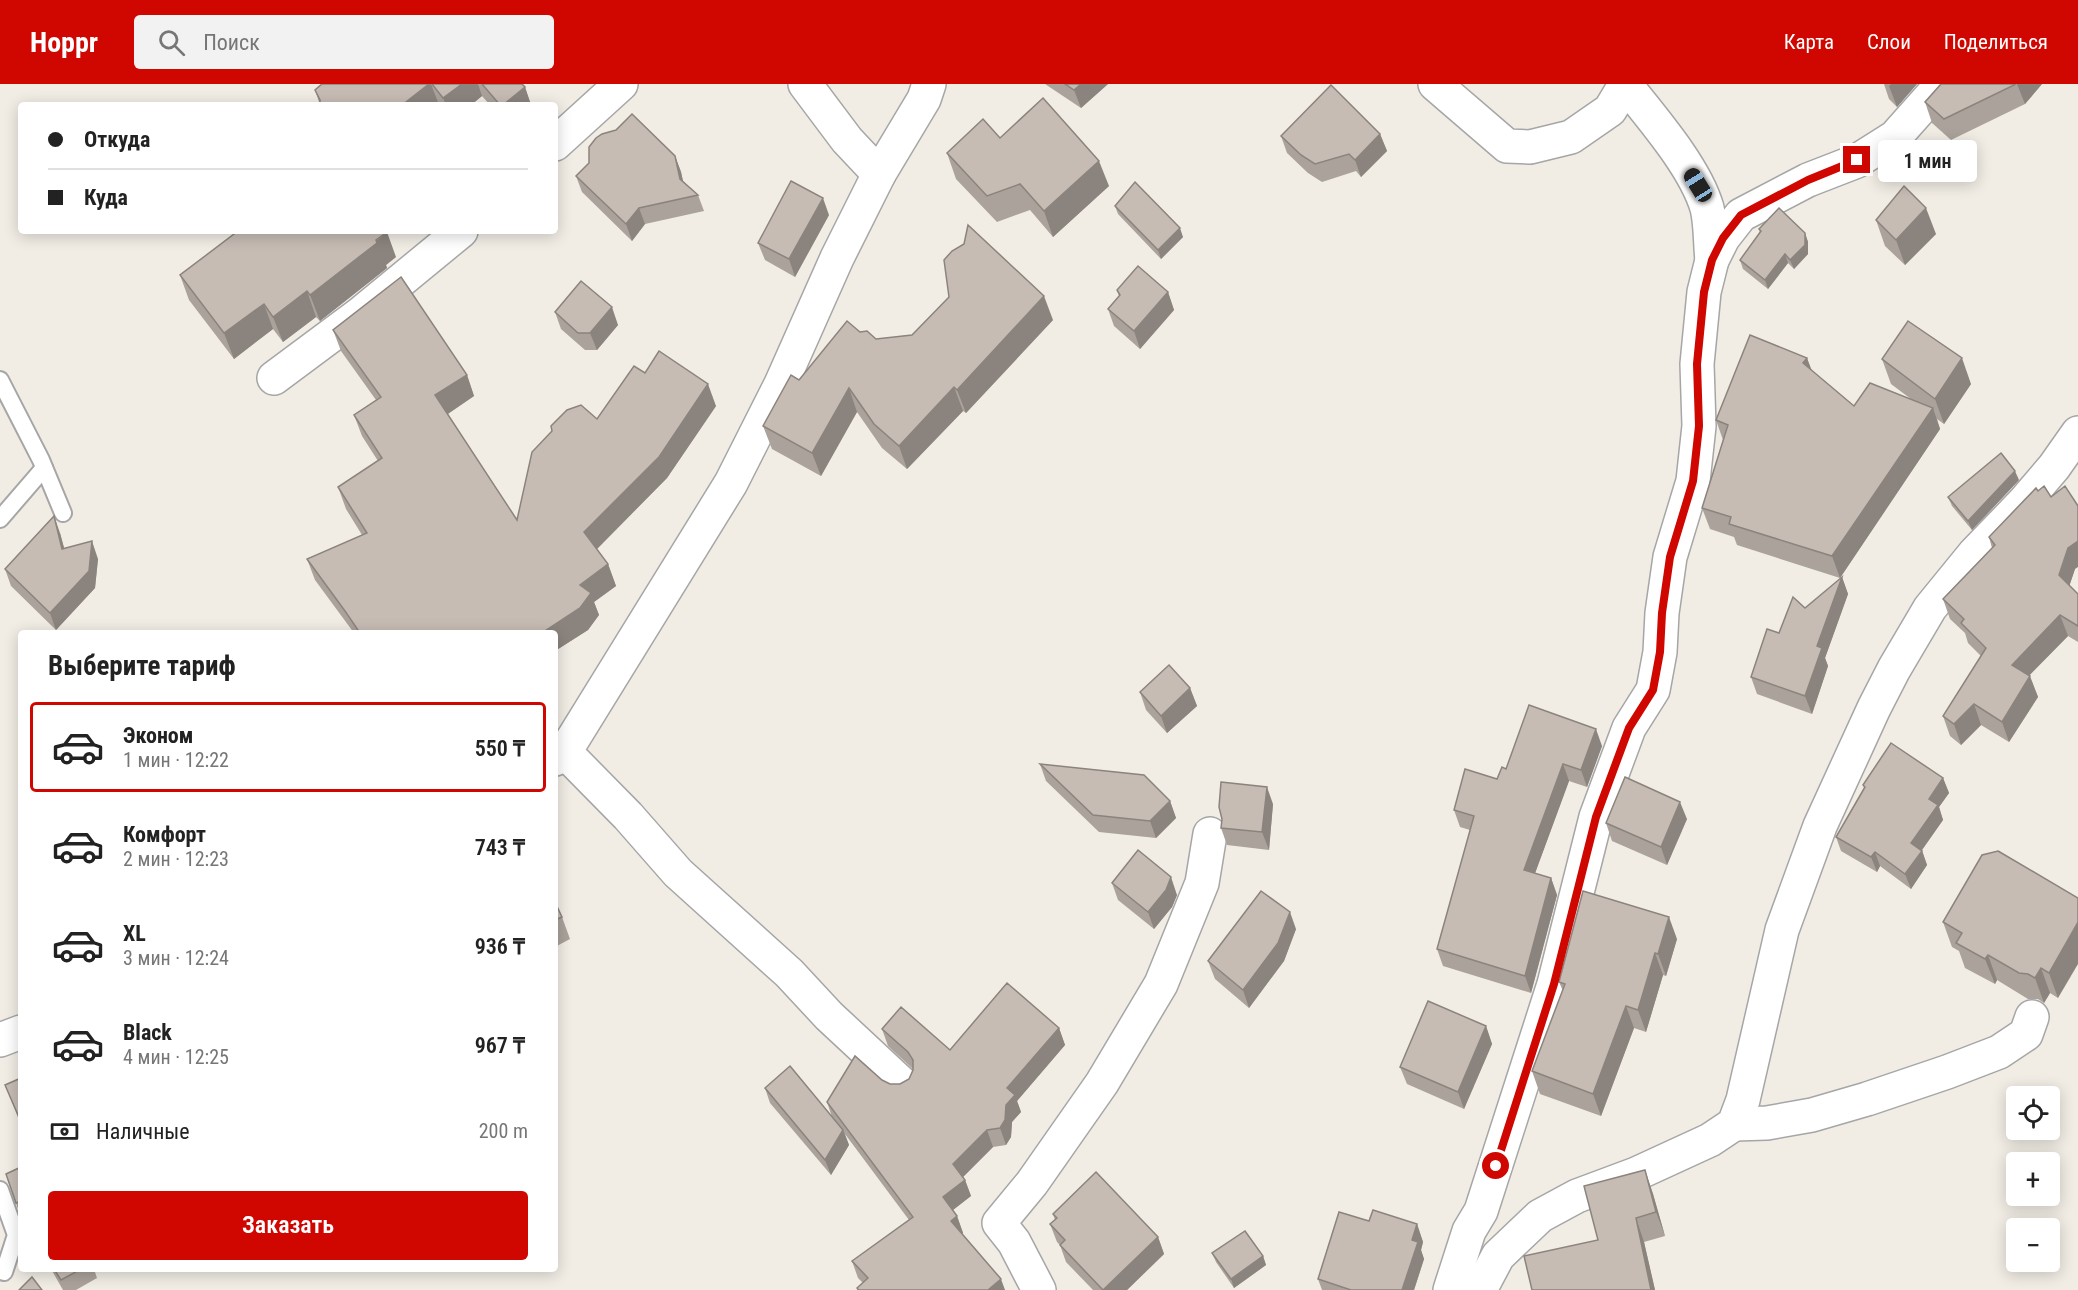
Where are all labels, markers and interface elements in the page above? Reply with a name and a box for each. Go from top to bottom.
search box [134,15,554,69]
text: Hoppr [30,26,98,59]
icon: search [155,26,188,59]
text: Поиск [203,30,260,55]
text: Карта [1784,30,1834,54]
text: Слои [1867,30,1911,54]
text: Поделиться [1944,30,2048,54]
text: Откуда [84,127,150,152]
callout: 1 мин [1878,139,1977,181]
route end [1843,146,1870,173]
text: 1 мин [1904,149,1951,173]
car [1681,165,1715,205]
text: Куда [84,185,128,210]
text: Выберите тариф [48,650,236,682]
icon: car [51,720,105,774]
text: Эконом [123,723,193,748]
text: 550 ₸ [475,736,525,761]
text: 1 мин · 12:22 [123,748,229,772]
icon: car [51,819,105,873]
text: Комфорт [123,822,206,847]
text: 743 ₸ [475,835,525,860]
text: 2 мин · 12:23 [123,847,229,871]
icon: car [51,918,105,972]
text: XL [123,921,146,946]
text: 936 ₸ [475,934,525,959]
text: 3 мин · 12:24 [123,946,229,970]
icon: car [51,1017,105,1071]
text: Black [123,1020,172,1045]
text: 967 ₸ [475,1033,525,1058]
text: 4 мин · 12:25 [123,1045,229,1069]
map controls [2006,1086,2060,1272]
button: locate [2006,1086,2060,1140]
icon: cash [48,1115,81,1148]
text: Наличные [96,1119,190,1144]
text: 200 m [479,1119,528,1143]
route start [1482,1152,1509,1179]
button: + [2006,1152,2060,1206]
button: Заказать [48,1191,528,1260]
button: − [2006,1218,2060,1272]

